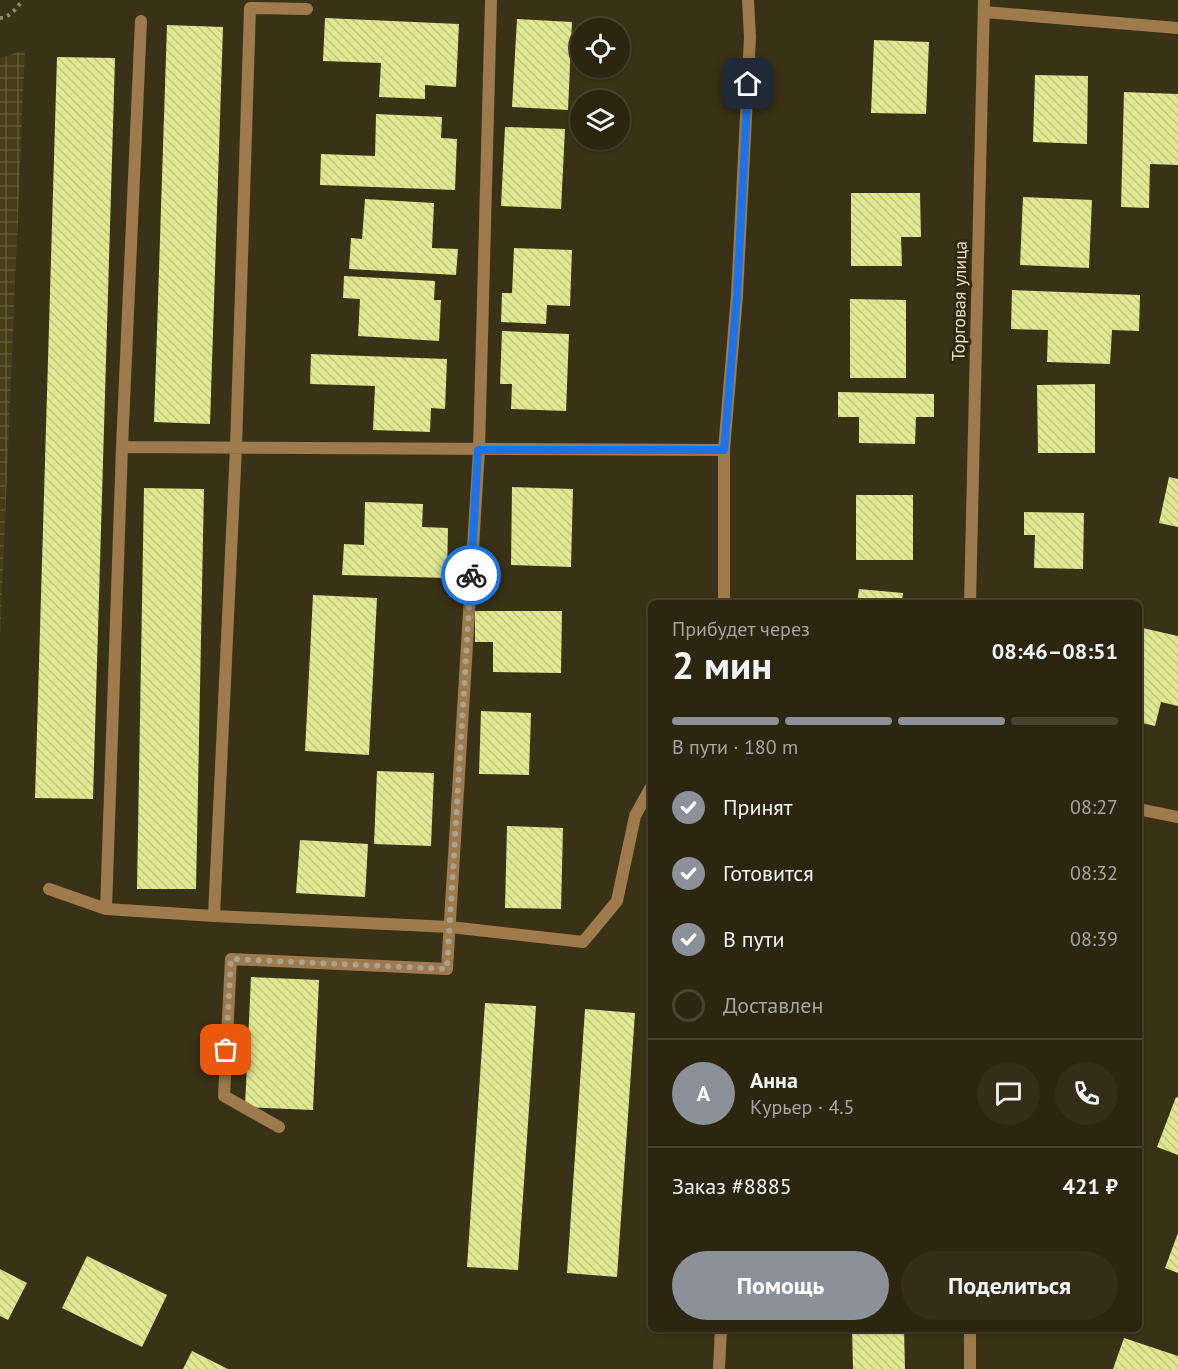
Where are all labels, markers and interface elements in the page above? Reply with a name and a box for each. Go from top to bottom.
map controls [570,18,630,150]
button: locate [570,18,630,78]
pin [722,58,773,109]
icon: home [731,67,764,100]
button: layers [570,90,630,150]
street label: Торговая улица [946,241,972,361]
courier [441,545,501,605]
icon: bike [455,559,488,592]
text: Прибудет через [672,616,810,642]
text: 08:46–08:51 [992,637,1118,665]
text: 2 мин [672,639,772,690]
text: В пути · 180 m [672,734,798,760]
icon: check [672,791,705,824]
text: Принят [723,793,793,821]
text: 08:27 [1070,794,1118,820]
icon: check [672,857,705,890]
text: Готовится [723,859,814,887]
text: 08:32 [1070,860,1118,886]
icon: check [672,923,705,956]
text: В пути [723,925,785,953]
text: 08:39 [1070,926,1118,952]
text: Доставлен [723,991,823,1019]
pin [200,1024,251,1075]
icon: bag [209,1033,242,1066]
button: chat [977,1062,1040,1125]
button: phone [1055,1062,1118,1125]
text: Анна [750,1066,798,1094]
text: А [697,1079,710,1107]
text: Курьер · 4.5 [750,1094,854,1120]
text: Заказ #8885 [672,1172,792,1200]
text: 421 ₽ [1063,1172,1118,1200]
button: Помощь [672,1251,889,1320]
button: Поделиться [901,1251,1118,1320]

